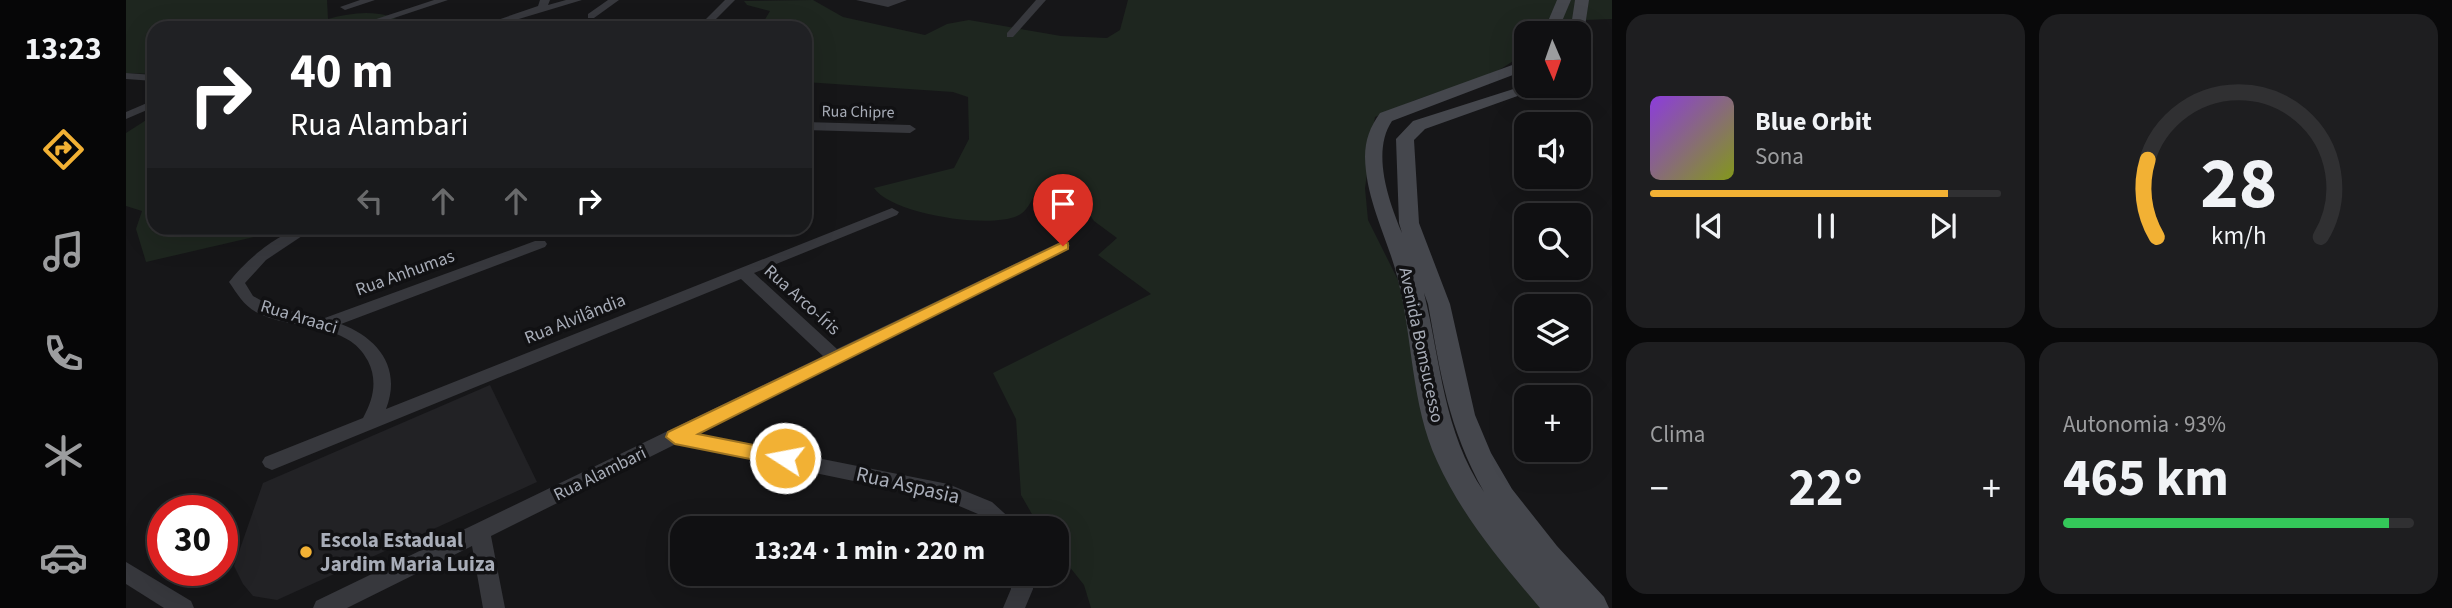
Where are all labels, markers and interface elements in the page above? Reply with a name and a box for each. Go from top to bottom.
north arrow [1514,21,1591,98]
map controls [1514,21,1591,462]
text: 13:23 [24,26,102,72]
text: 40 m [290,37,394,107]
icon: right [175,49,266,140]
street label: Rua Chipre [821,100,895,124]
text: Rua Alambari [290,102,469,148]
text: Blue Orbit [1755,103,1872,140]
button: sound [1514,112,1591,189]
icon: directions [39,125,88,174]
text: 28 [2200,132,2277,236]
text: Sona [1755,140,1804,173]
pin [1033,174,1093,246]
icon: left [351,182,389,220]
icon: ahead [424,182,462,220]
icon: ahead [497,182,535,220]
icon: right [570,182,608,220]
icon: arrive [1044,185,1082,223]
button: search [1514,203,1591,280]
icon: previous [1690,207,1728,245]
icon: pause [1807,207,1845,245]
icon: next [1924,207,1962,245]
text: km/h [2211,218,2266,254]
icon: music [39,227,88,276]
street label: Rua Anhumas [352,244,458,302]
street label: Rua Arco-Íris [758,259,846,341]
street label: Avenida Bomsucesso [1392,265,1450,425]
street label: Rua Alvilândia [521,287,629,351]
street label: Rua Araaci [258,293,340,341]
button: layers [1514,294,1591,371]
icon: phone [39,329,88,378]
button: + [1514,385,1591,462]
text: Autonomia · 93% [2063,408,2226,441]
text: Clima [1650,418,1705,451]
position arrow [748,421,822,495]
icon: climate [39,431,88,480]
street label: Rua Alambari [549,441,651,507]
text: 465 km [2063,442,2229,516]
text: 22° [1789,452,1862,526]
street label: Rua Aspasia [853,459,963,511]
text: − [1650,462,1669,516]
text: + [1982,462,2001,516]
speed limit sign: 30 [147,495,238,586]
place label: Escola Estadual Jardim Maria Luiza [320,525,495,579]
text: 13:24 · 1 min · 220 m [754,532,985,569]
icon: car [39,533,88,582]
marker: Escola Estadual Jardim Maria Luiza [298,544,314,560]

